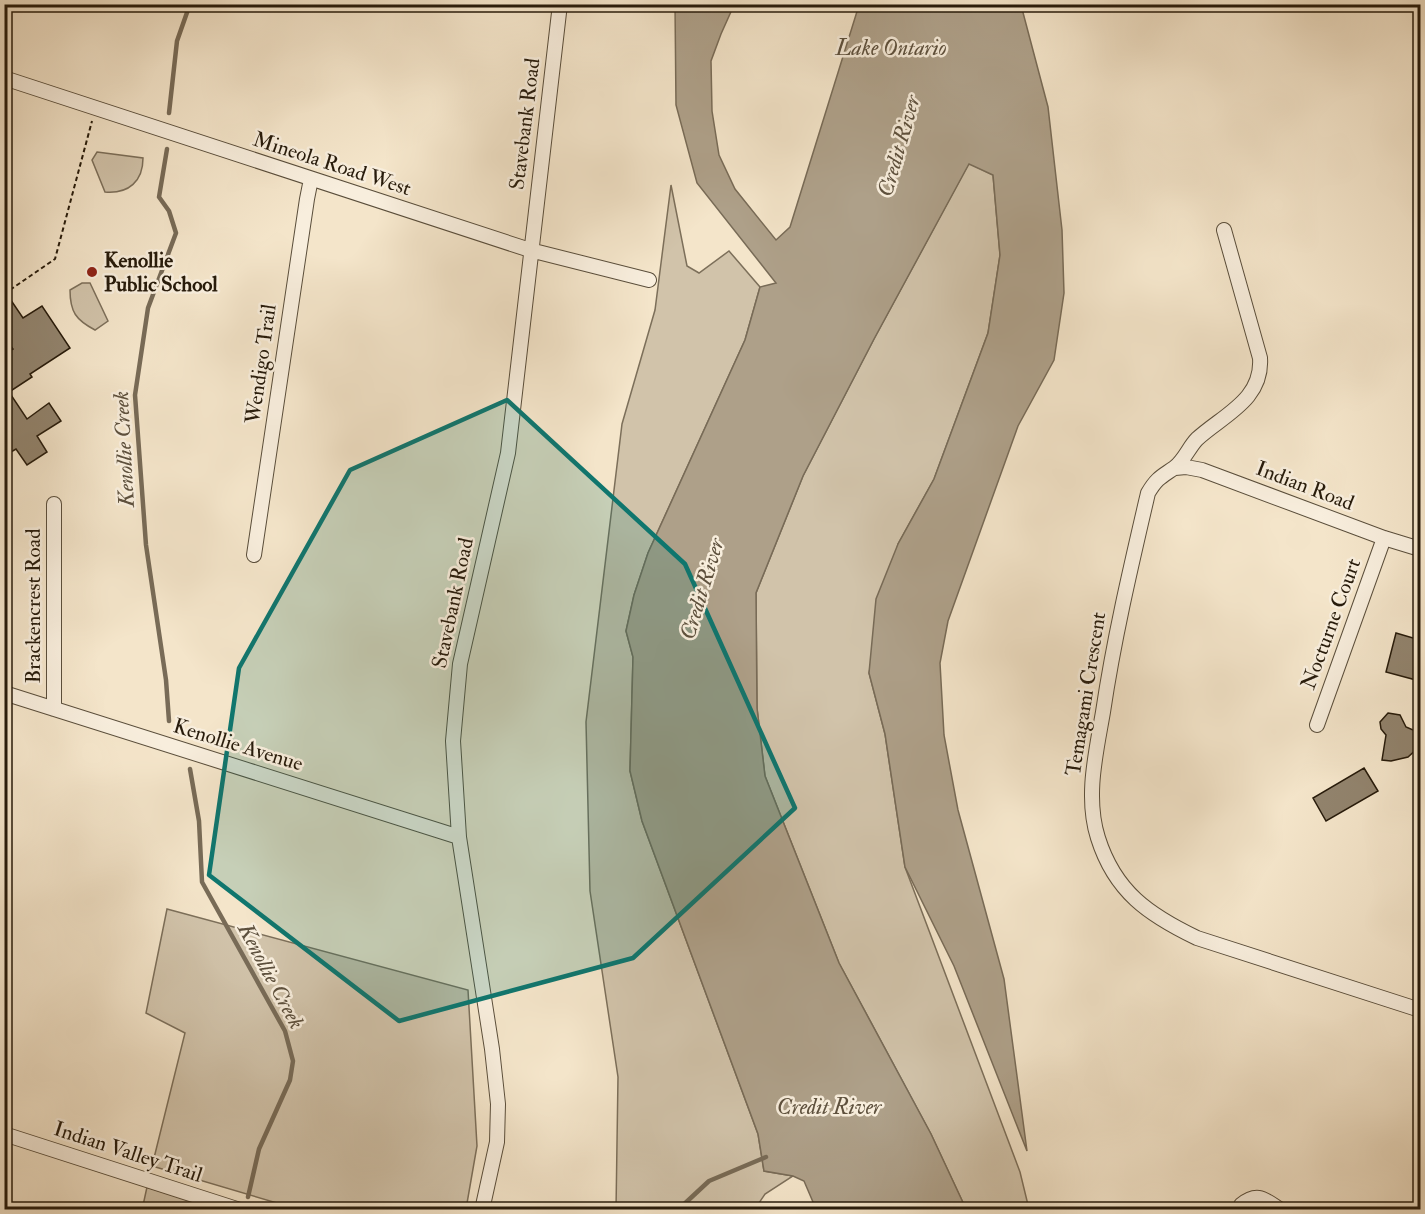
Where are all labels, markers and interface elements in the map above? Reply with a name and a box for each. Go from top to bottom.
water label: Lake Ontario [834,34,947,62]
street label: Stavebank Road [504,56,547,191]
water label: Credit River [871,90,927,200]
street label: Mineola Road West [250,126,415,202]
place label: Kenollie Public School [104,247,218,298]
marker: Kenollie Public School [85,265,99,279]
street label: Wendigo Trail [239,302,283,427]
water label: Kenollie Creek [107,390,141,509]
street label: Indian Road [1252,455,1359,517]
street label: Brackencrest Road [20,528,47,684]
water label: Credit River [673,533,731,643]
street label: Stavebank Road [426,535,480,671]
street label: Nocturne Court [1295,555,1367,693]
street label: Temagami Crescent [1060,610,1112,778]
street label: Kenollie Avenue [170,712,306,778]
water label: Kenollie Creek [231,917,311,1034]
water label: Credit River [777,1093,883,1121]
street label: Indian Valley Trail [50,1115,206,1189]

